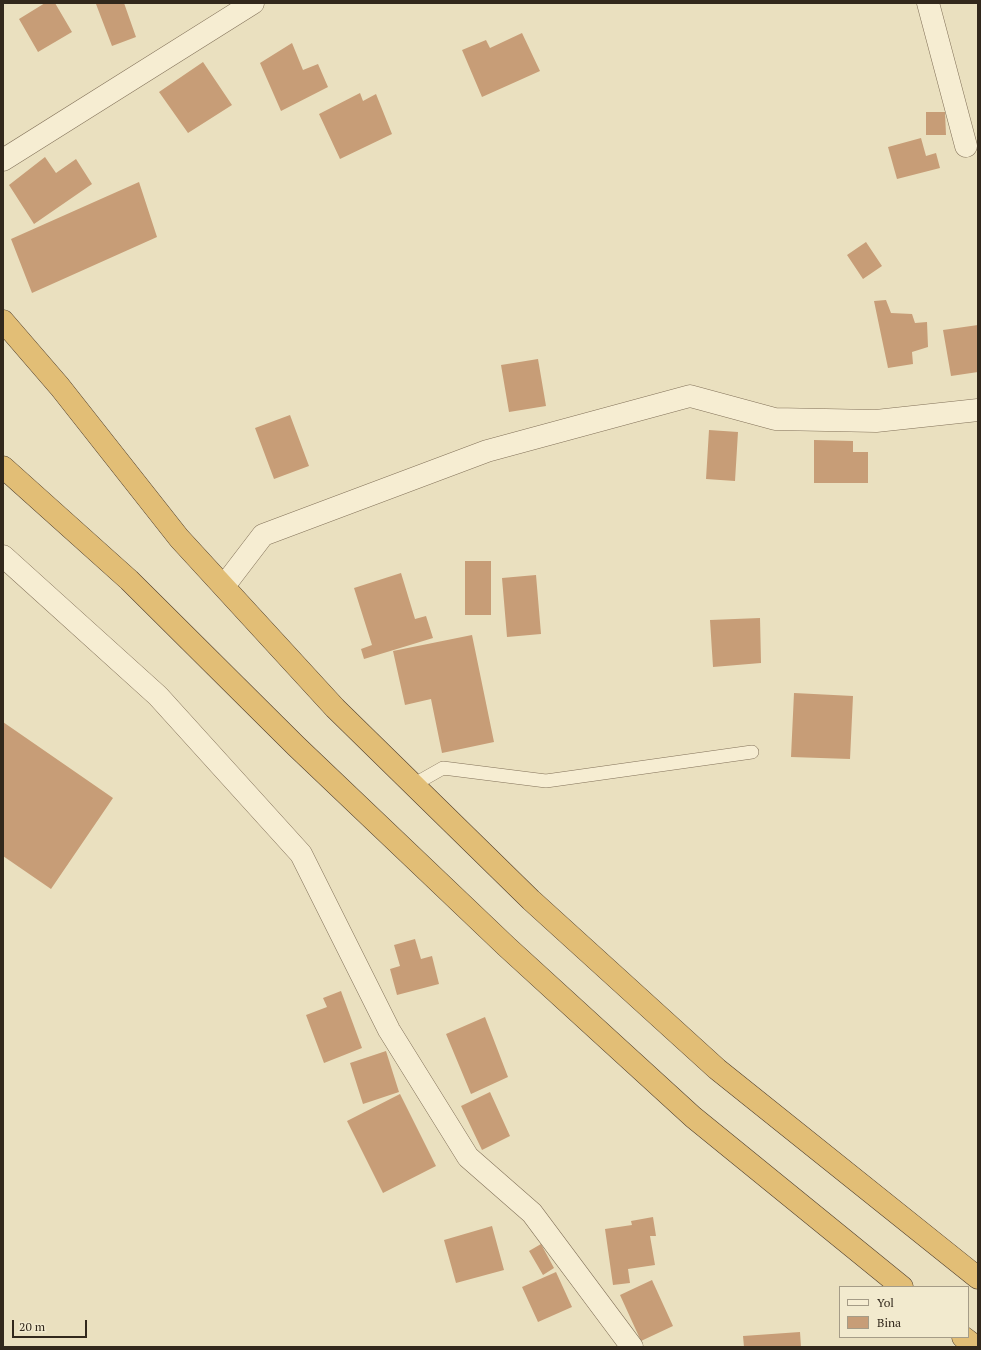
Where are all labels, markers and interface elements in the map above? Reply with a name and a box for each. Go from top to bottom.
legend [839,1286,969,1338]
text: Yol [877,1295,894,1310]
scale bar [14,1312,89,1338]
text: Bina [877,1315,901,1330]
text: 20 m [19,1319,45,1334]

